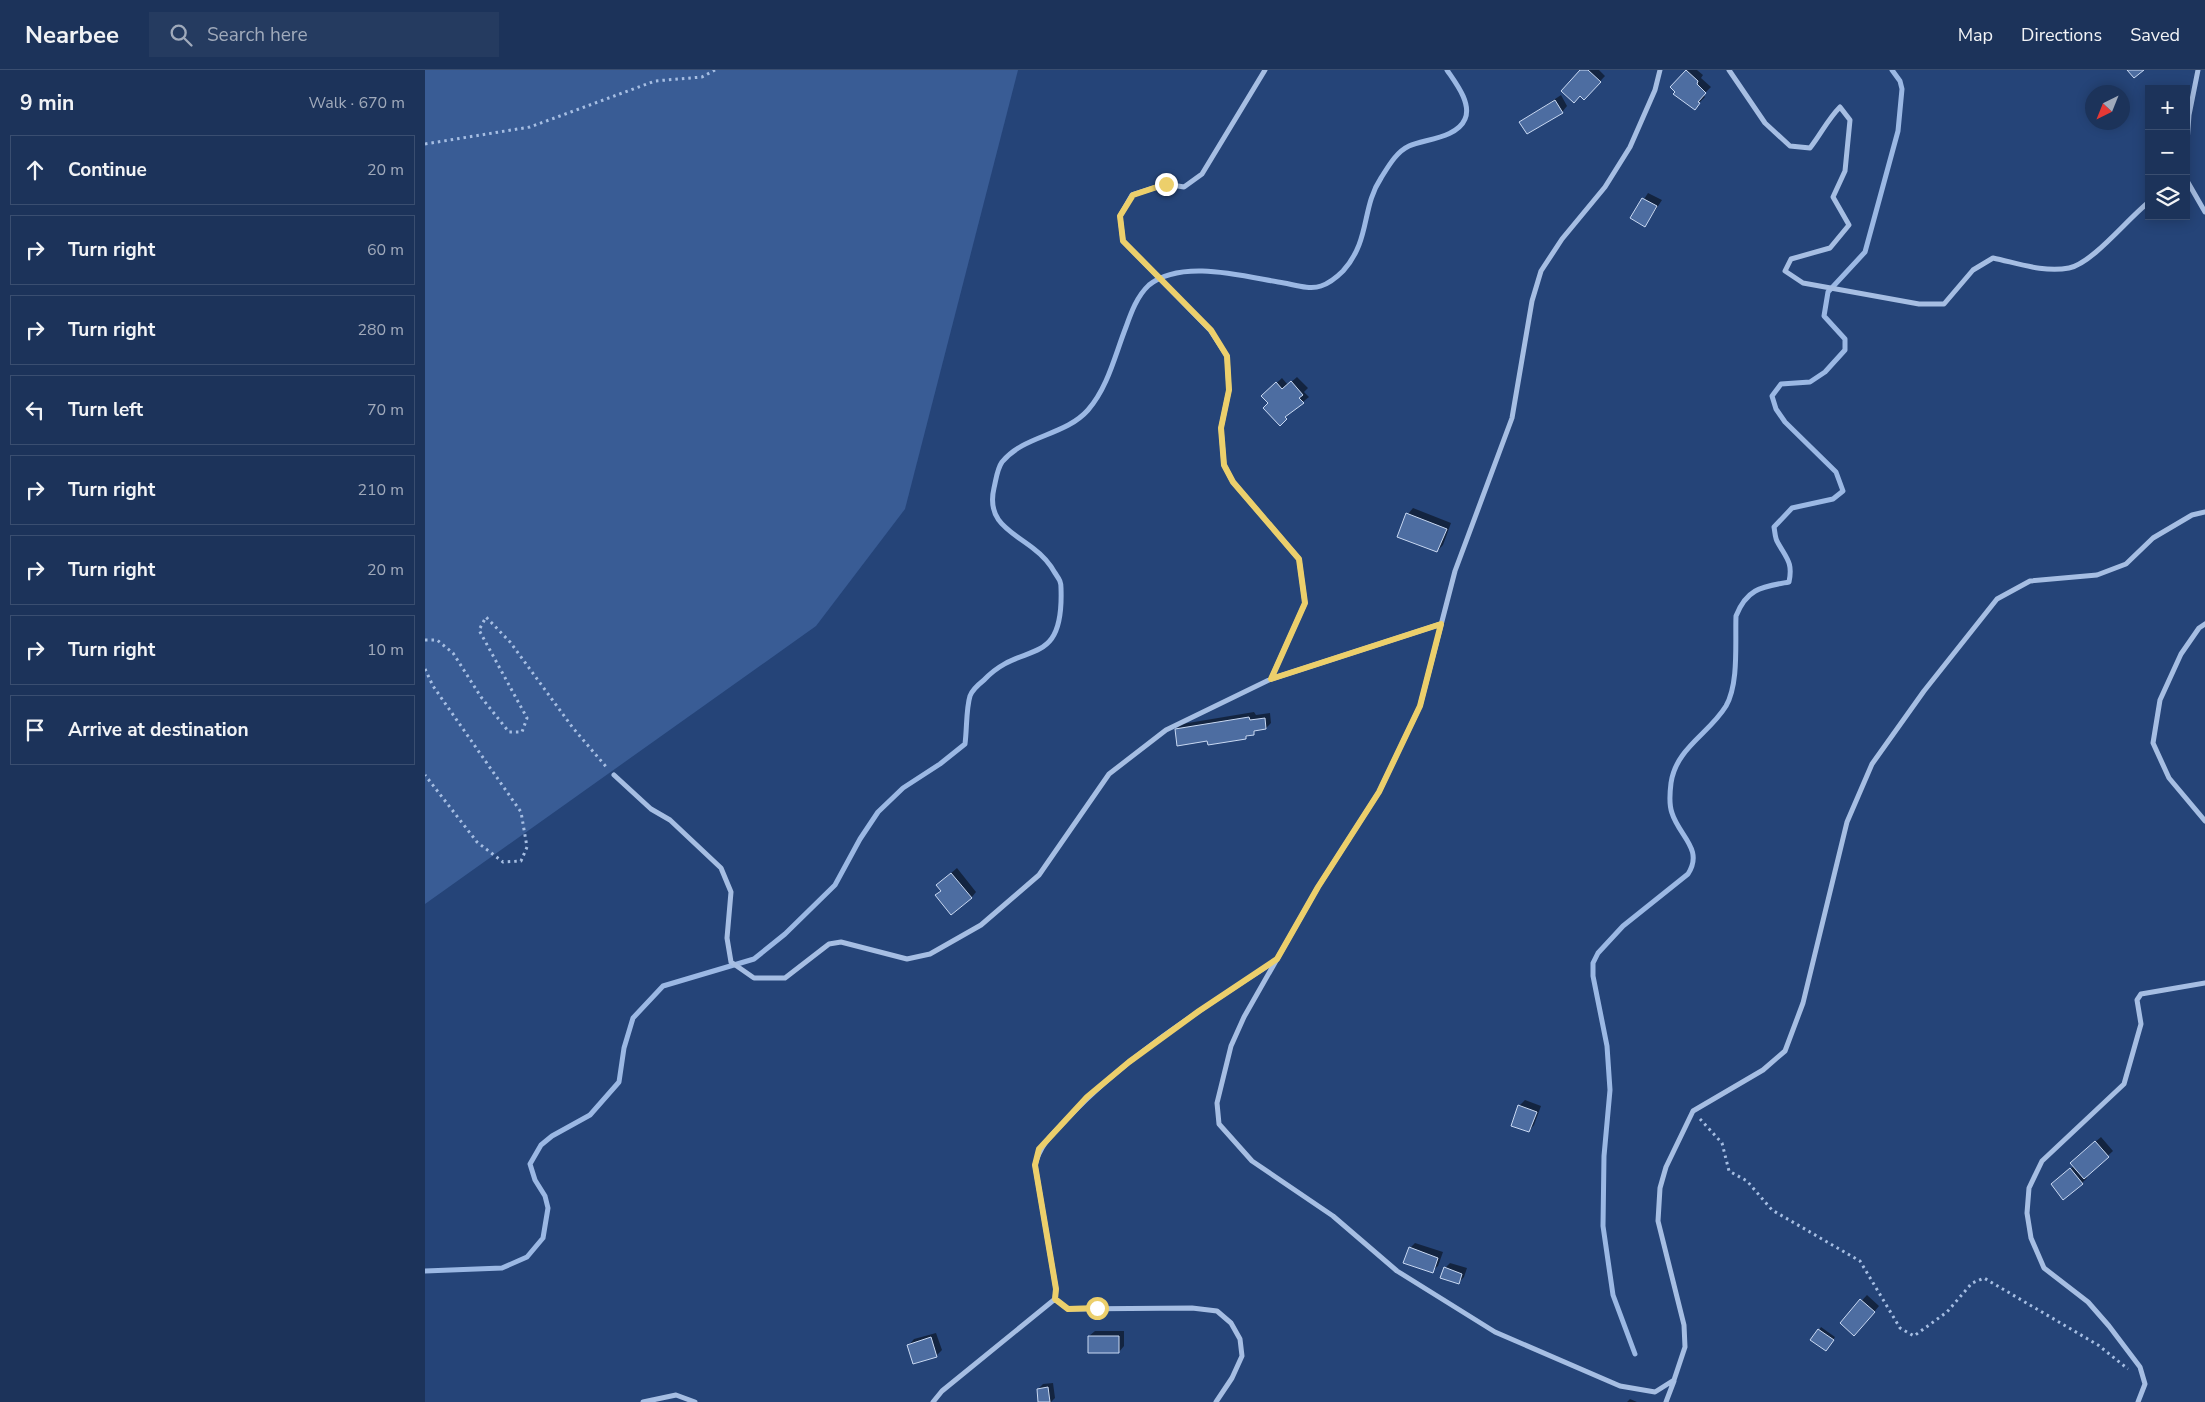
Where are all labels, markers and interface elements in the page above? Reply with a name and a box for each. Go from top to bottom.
search box [149,12,499,57]
text: Nearbee [25,19,119,51]
icon: search [167,21,195,49]
text: Search here [207,22,308,48]
text: Map [1958,23,1993,47]
text: Directions [2021,23,2102,47]
text: Saved [2130,23,2180,47]
north arrow [2085,85,2130,130]
map controls [2145,85,2190,220]
button: + [2145,85,2190,130]
text: 9 min [20,89,74,117]
text: Walk · 670 m [309,92,405,114]
button: − [2145,130,2190,175]
icon: ahead [21,156,49,184]
text: Continue [68,157,147,183]
text: 20 m [367,159,404,181]
route end [1155,173,1178,196]
button: layers [2145,175,2190,220]
icon: right [21,236,49,264]
text: Turn right [68,237,155,263]
text: 60 m [367,239,404,261]
icon: right [21,316,49,344]
text: Turn right [68,317,155,343]
text: 280 m [357,319,404,341]
icon: left [21,396,49,424]
text: Turn left [68,397,143,423]
text: 70 m [367,399,404,421]
icon: right [21,476,49,504]
text: Turn right [68,477,155,503]
text: 210 m [357,479,404,501]
icon: right [21,556,49,584]
text: Turn right [68,557,155,583]
text: 20 m [367,559,404,581]
icon: right [21,636,49,664]
text: Turn right [68,637,155,663]
text: 10 m [367,639,404,661]
icon: arrive [21,716,49,744]
text: Arrive at destination [68,717,249,743]
route start [1086,1297,1109,1320]

